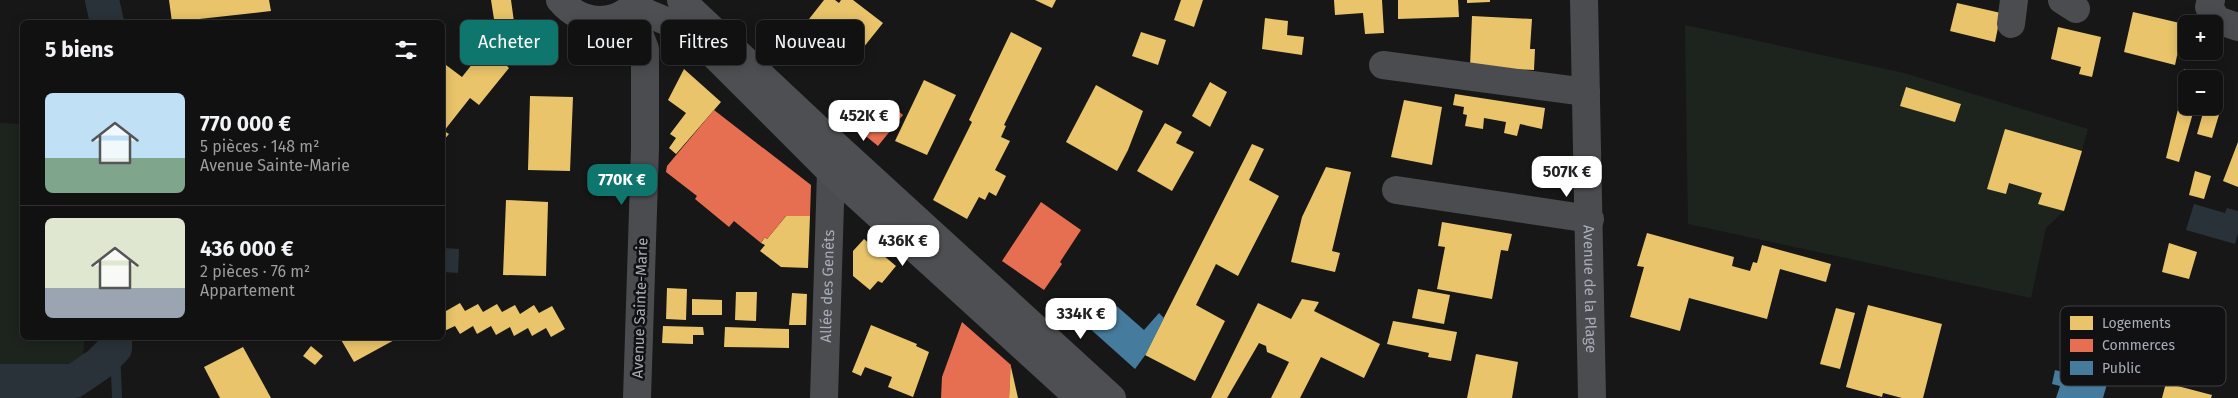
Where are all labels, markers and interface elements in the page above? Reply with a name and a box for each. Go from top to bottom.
map controls [2178,15,2223,115]
button: + [2178,15,2223,60]
chip: Acheter [460,20,558,65]
chip: Louer [568,20,651,65]
chip: Filtres [661,20,746,65]
chip: Nouveau [756,20,864,65]
icon: filters [392,36,420,64]
text: 5 biens [45,37,114,63]
button: − [2178,70,2223,115]
pin: 452K € [823,100,905,142]
text: 452K € [840,106,888,125]
text: 770 000 € [200,111,291,137]
icon: home [85,113,145,173]
text: 5 pièces · 148 m² [200,137,319,156]
text: Avenue Sainte-Marie [200,156,350,175]
pin: 507K € [1526,156,1608,198]
text: 507K € [1543,162,1591,181]
pin: 770K € [581,164,663,206]
text: 770K € [598,170,646,189]
pin: 436K € [862,224,944,267]
street label: Avenue de la Plage [1580,225,1600,353]
street label: Allée des Genêts [817,229,838,343]
text: 436K € [878,231,928,250]
text: 436 000 € [200,236,294,262]
street label: Avenue Sainte-Marie [629,237,651,379]
icon: home [85,238,145,298]
text: 2 pièces · 76 m² [200,262,310,281]
text: Appartement [200,281,295,300]
pin: 334K € [1040,298,1122,340]
text: 334K € [1056,304,1106,323]
legend [2060,306,2226,386]
text: Logements [2102,315,2171,332]
text: Commerces [2102,337,2175,354]
text: Public [2102,360,2141,377]

